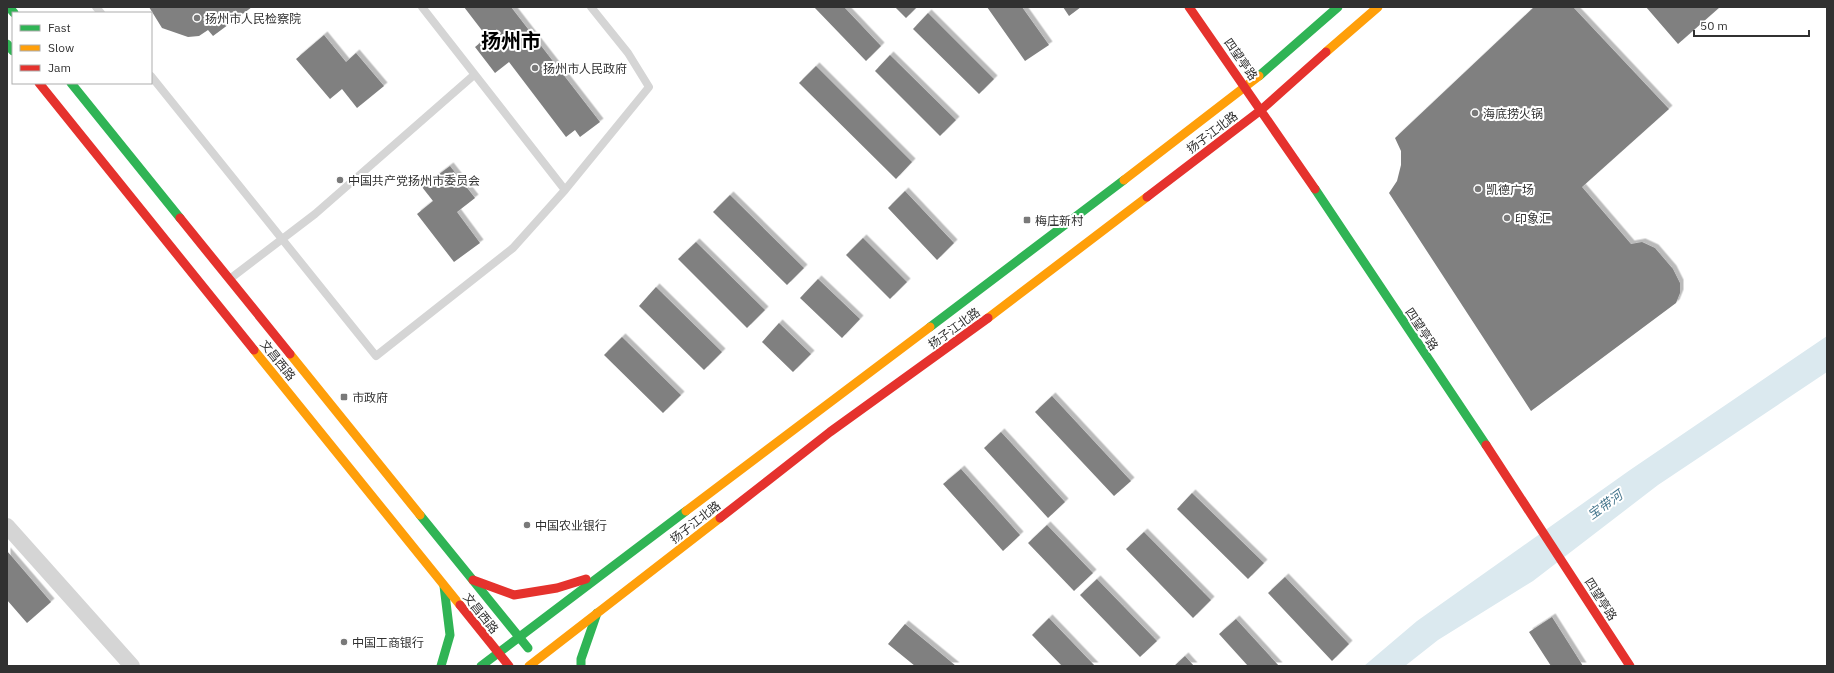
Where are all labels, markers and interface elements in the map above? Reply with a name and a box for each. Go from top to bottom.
place label: 扬州市人民检察院 [205,11,301,26]
legend [12,12,152,84]
scale bar [1694,12,1809,38]
marker: 扬州市人民检察院 [192,13,202,23]
text: 50 m [1700,18,1728,33]
text: Fast [48,20,71,35]
district label: 扬州市 [481,27,541,54]
street label: 四望亭路 [1221,35,1261,83]
text: Slow [48,40,74,55]
text: Jam [48,60,71,75]
place label: 扬州市人民政府 [543,61,627,76]
marker: 扬州市人民政府 [530,63,540,73]
place label: 海底捞火锅 [1483,106,1543,121]
street label: 扬子江北路 [1184,108,1240,156]
marker: 海底捞火锅 [1470,108,1480,118]
place label: 中国共产党扬州市委员会 [348,173,480,188]
marker: 中国共产党扬州市委员会 [335,175,345,185]
place label: 凯德广场 [1486,182,1534,197]
marker: 凯德广场 [1473,184,1483,194]
place label: 印象汇 [1515,211,1551,226]
place label: 梅庄新村 [1035,213,1084,228]
marker: 印象汇 [1502,213,1512,223]
marker: 梅庄新村 [1022,215,1032,225]
street label: 扬子江北路 [925,304,983,352]
street label: 四望亭路 [1402,305,1442,353]
street label: 文昌西路 [257,337,299,383]
place label: 市政府 [352,390,388,405]
marker: 市政府 [339,392,349,402]
water label: 宝带河 [1584,485,1628,523]
street label: 扬子江北路 [667,498,723,546]
place label: 中国农业银行 [535,518,607,533]
marker: 中国农业银行 [522,520,532,530]
street label: 四望亭路 [1582,575,1620,623]
street label: 文昌西路 [460,590,502,636]
place label: 中国工商银行 [352,635,424,650]
marker: 中国工商银行 [339,637,349,647]

